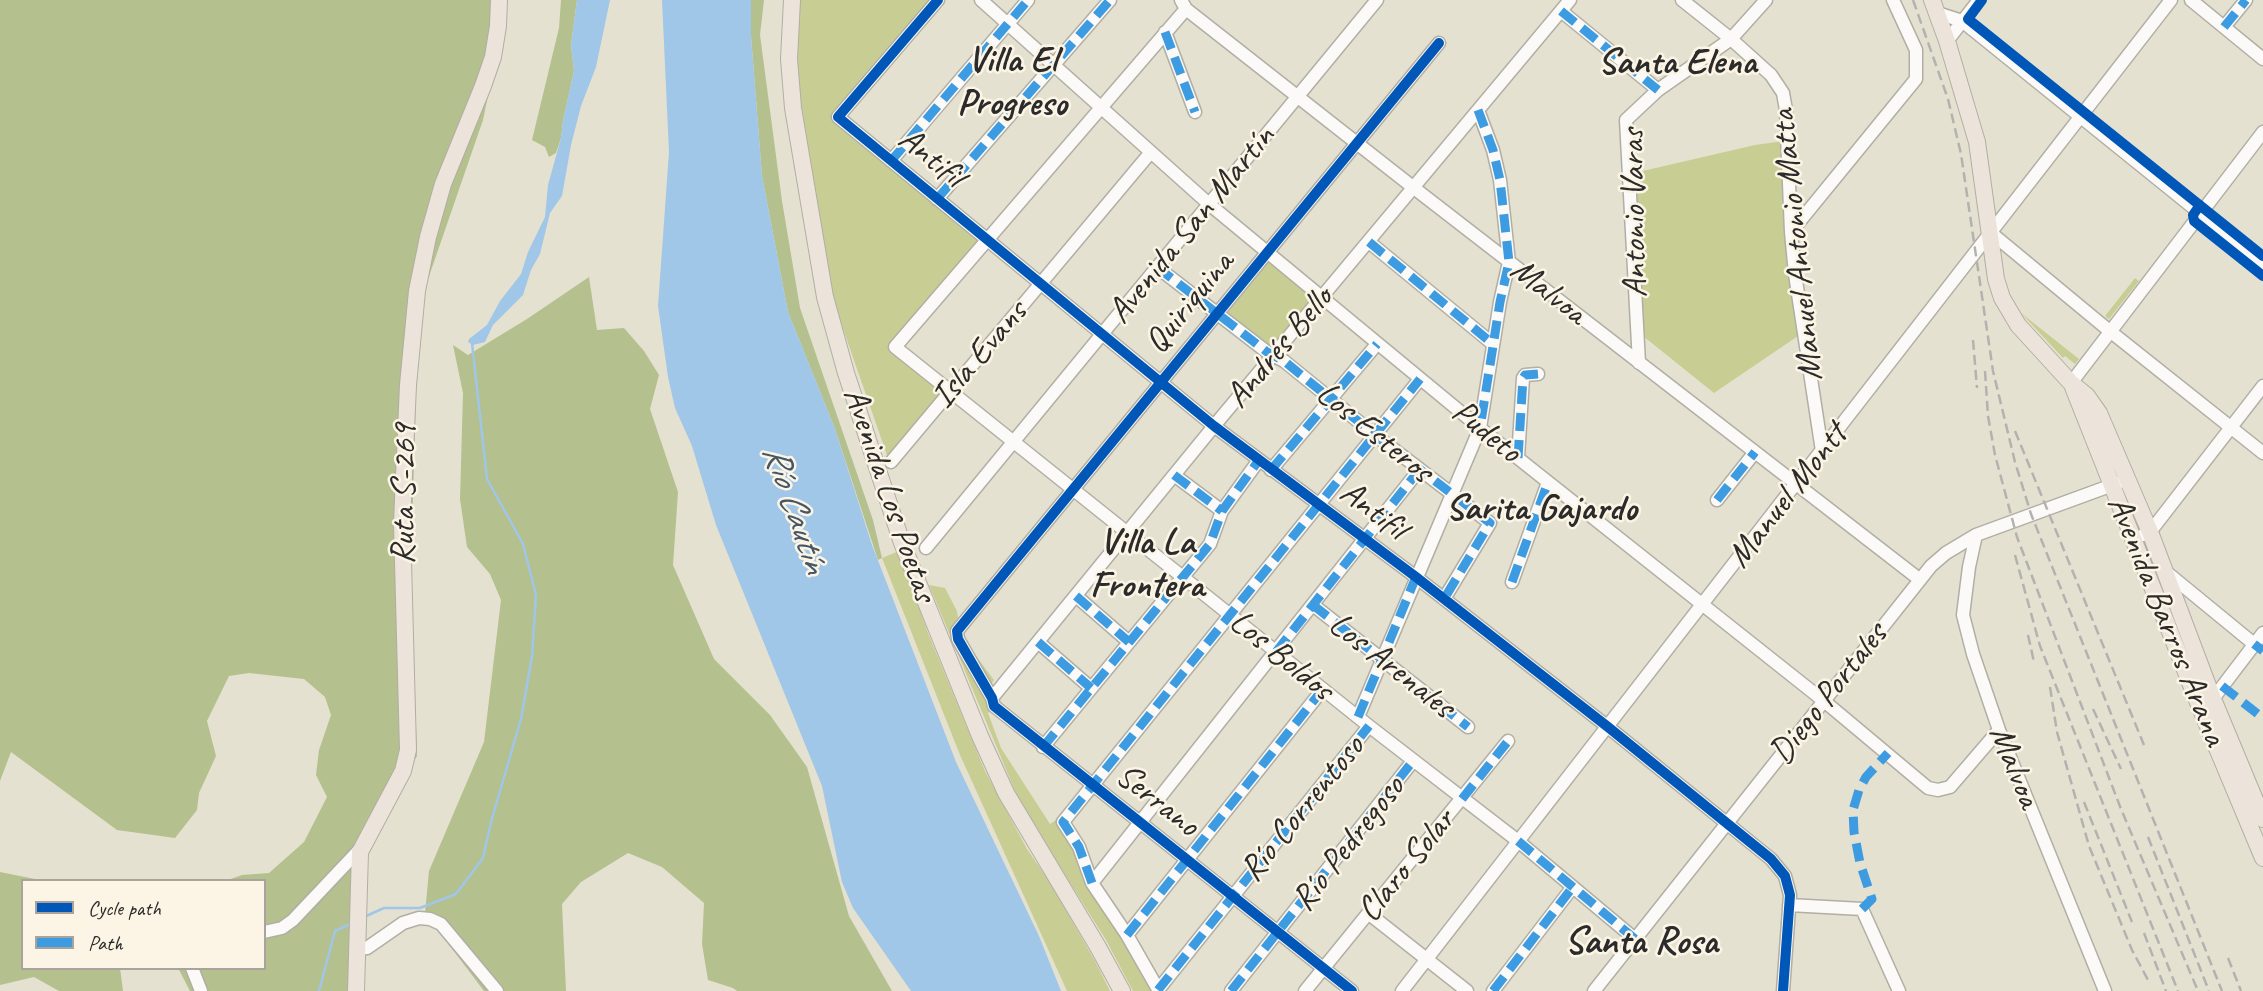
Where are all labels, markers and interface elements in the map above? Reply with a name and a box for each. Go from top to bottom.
district label: Villa El Progreso [957,39,1067,126]
district label: Santa Elena [1598,41,1756,85]
street label: Manuel Antonio Matta [1763,107,1833,383]
street label: Avenida San Martín [1099,118,1285,332]
street label: Antifil [889,119,973,197]
street label: Antonio Varas [1613,128,1657,298]
street label: Quiriquina [1136,244,1244,362]
street label: Malvoa [1502,249,1594,335]
street label: Andrés Bello [1217,279,1343,417]
street label: Isla Evans [923,293,1037,417]
street label: Los Esteros [1307,373,1441,493]
street label: Avenida Los Poetas [833,382,945,608]
street label: Pudeto [1443,391,1529,473]
street label: Manuel Montt [1719,416,1857,576]
street label: Ruta S-269 [383,423,427,565]
water label: Río Cautín [752,439,836,579]
street label: Antifil [1331,472,1415,550]
district label: Sarita Gajardo [1445,487,1637,531]
street label: Avenida Barros Arana [2097,490,2235,752]
district label: Villa La Frontera [1090,521,1204,608]
street label: Los Boldos [1220,601,1342,711]
street label: Los Arenales [1320,604,1462,728]
street label: Diego Portales [1761,615,1897,773]
street label: Malvoa [1979,720,2049,814]
street label: Río Correntoso [1231,728,1375,890]
street label: Serrano [1107,755,1207,847]
street label: Río Pedregoso [1283,768,1415,920]
street label: Claro Solar [1349,801,1465,931]
legend [21,879,266,970]
text: Cycle path [88,895,161,921]
district label: Santa Rosa [1564,920,1718,966]
text: Path [88,930,123,956]

